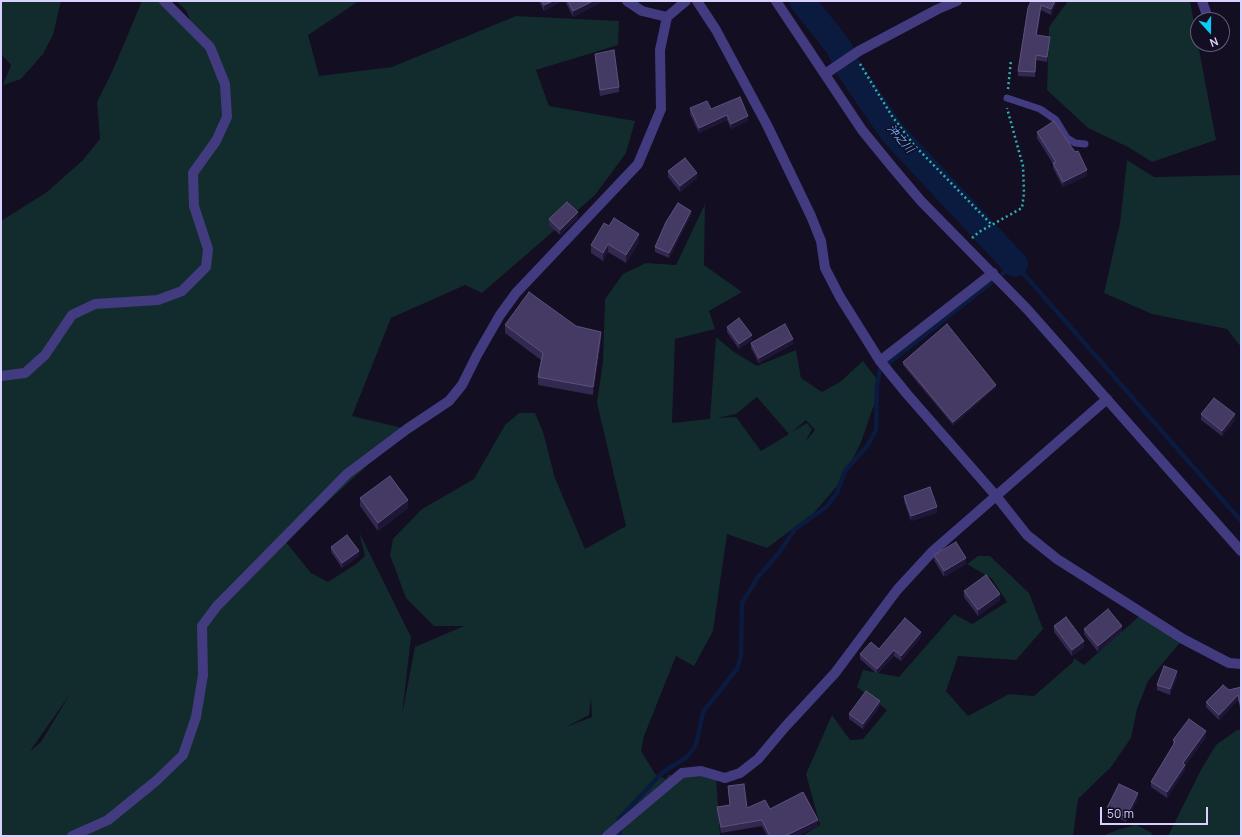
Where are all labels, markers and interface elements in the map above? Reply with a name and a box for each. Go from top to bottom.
north arrow [1190,12,1230,52]
text: N [1208,34,1220,51]
water label: 沖之川 [884,122,916,156]
scale bar [1102,799,1210,825]
text: 50 m [1107,805,1134,822]

